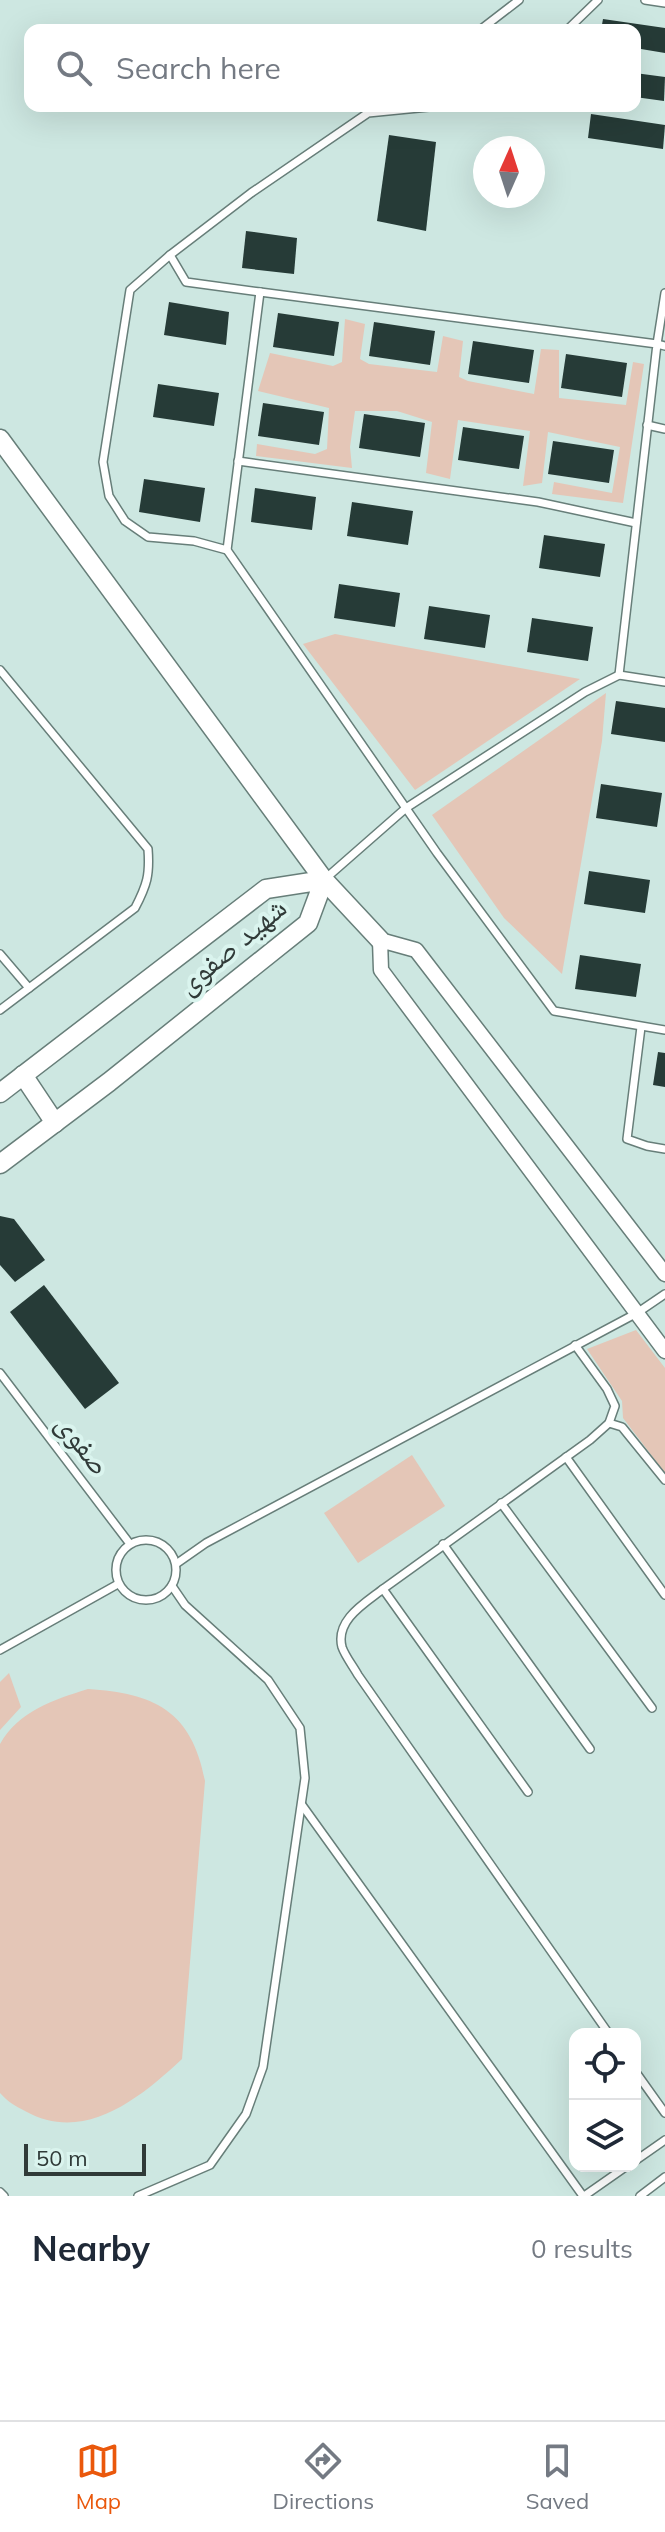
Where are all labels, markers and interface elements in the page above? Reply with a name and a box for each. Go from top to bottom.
search box [24,24,641,112]
icon: search [52,46,96,90]
text: Search here [116,49,281,87]
north arrow [473,136,545,208]
street label: شهید صفوی [168,888,294,1002]
street label: صفوی [48,1405,120,1483]
map controls [569,2028,641,2172]
button: locate [569,2028,641,2100]
button: layers [569,2100,641,2172]
scale bar [24,2140,146,2176]
text: 50 m [36,2144,87,2172]
text: Nearby [32,2227,150,2270]
text: 0 results [531,2232,633,2265]
tab: Map [76,2439,121,2515]
tab: Directions [273,2439,374,2515]
tab: Saved [526,2439,589,2515]

